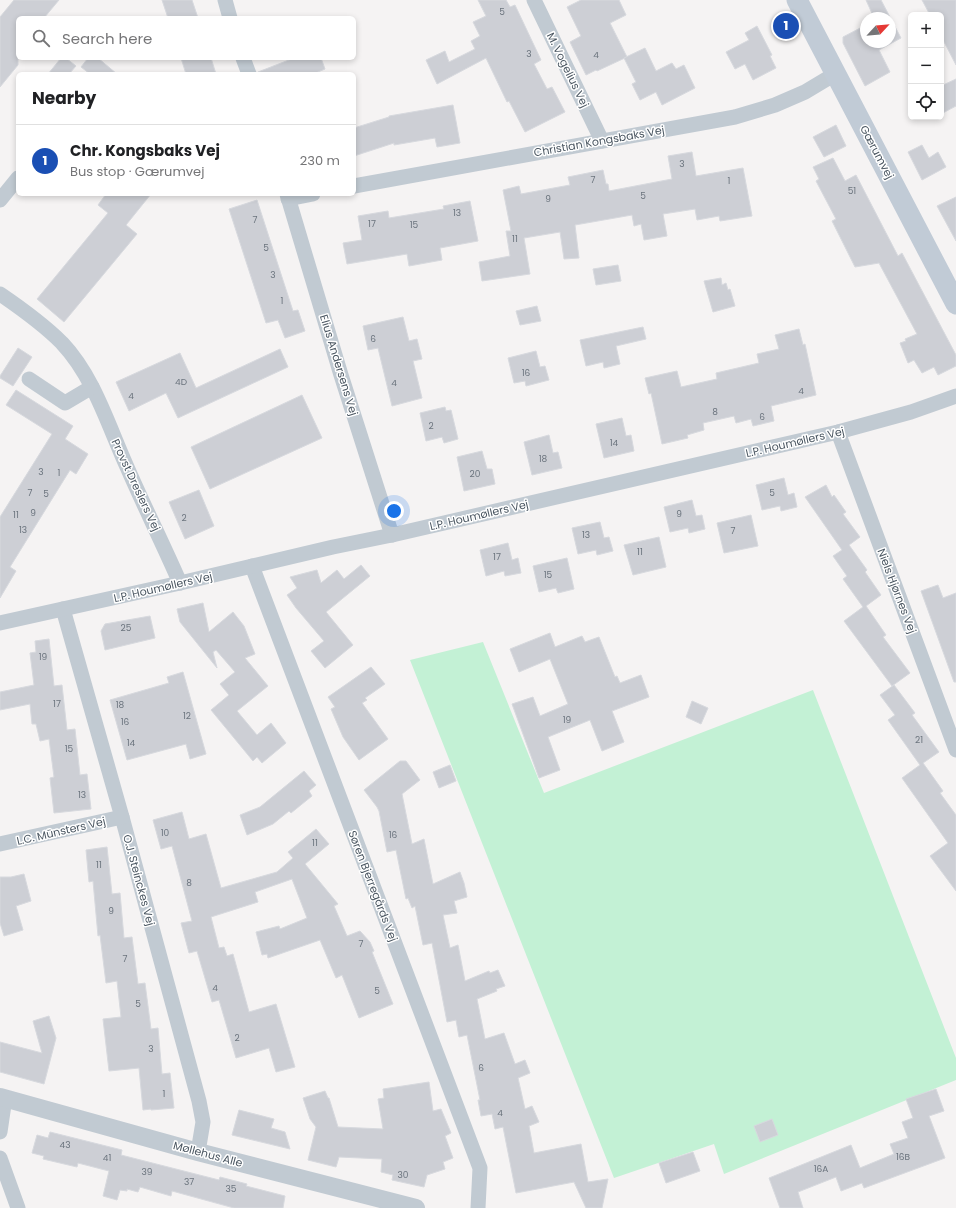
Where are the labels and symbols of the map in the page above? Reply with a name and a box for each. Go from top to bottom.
house number: 5 [499,6,505,18]
pin: 1 [773,11,799,41]
north arrow [860,12,896,48]
street label: M. Vogelius Vej [543,30,593,110]
house number: 3 [526,48,532,60]
house number: 4 [593,49,599,61]
street label: Christian Kongsbaks Vej [532,122,666,160]
street label: Gærumvej [856,122,898,182]
house number: 3 [679,158,685,170]
house number: 7 [591,174,596,186]
house number: 1 [728,175,731,187]
house number: 51 [848,185,856,197]
house number: 5 [640,190,646,202]
house number: 9 [545,193,551,205]
house number: 13 [453,207,461,219]
house number: 7 [253,214,258,226]
house number: 17 [368,218,376,230]
house number: 15 [410,219,419,231]
house number: 11 [512,233,518,245]
house number: 5 [263,242,269,254]
house number: 3 [270,269,276,281]
house number: 1 [281,295,284,307]
street label: Elius Andersens Vej [316,313,362,418]
house number: 6 [370,333,376,345]
house number: 16 [522,367,531,379]
house number: 4D [175,376,187,388]
house number: 4 [391,377,397,389]
house number: 4 [798,385,804,397]
house number: 4 [128,390,134,402]
house number: 8 [712,406,718,418]
house number: 6 [759,411,765,423]
house number: 2 [428,420,434,432]
street label: L.P. Houmøllers Vej [744,423,846,461]
street label: Provst Dreslers Vej [108,436,165,534]
house number: 14 [610,437,619,449]
house number: 18 [539,453,548,465]
house number: 3 [38,466,44,478]
house number: 1 [58,467,61,479]
house number: 20 [470,468,481,480]
house number: 7 [28,487,33,499]
house number: 5 [769,487,775,499]
house number: 5 [43,488,49,500]
street label: L.P. Houmøllers Vej [428,496,530,534]
your location [384,501,404,521]
house number: 9 [30,507,36,519]
house number: 9 [676,508,682,520]
house number: 11 [13,509,19,521]
house number: 2 [181,512,187,524]
house number: 13 [19,524,27,536]
house number: 7 [731,525,736,537]
house number: 13 [582,529,590,541]
house number: 11 [637,546,643,558]
street label: Niels Hjørnes Vej [873,546,921,636]
house number: 17 [493,551,501,563]
street label: L.P. Houmøllers Vej [112,568,214,606]
house number: 15 [544,569,553,581]
house number: 25 [121,622,132,634]
house number: 19 [39,651,48,663]
house number: 17 [53,698,61,710]
house number: 18 [116,699,125,711]
house number: 12 [183,710,191,722]
house number: 19 [563,714,572,726]
house number: 16 [121,716,130,728]
house number: 21 [915,734,923,746]
house number: 14 [127,737,136,749]
house number: 15 [65,743,74,755]
house number: 13 [78,789,86,801]
street label: L.C. Münsters Vej [15,813,107,849]
house number: 10 [161,827,170,839]
street label: Søren Bjerregårds Vej [344,828,402,944]
house number: 16 [389,829,398,841]
street label: O.J. Steinckes Vej [119,833,159,928]
house number: 11 [312,837,318,849]
house number: 11 [96,859,102,871]
house number: 8 [186,877,192,889]
house number: 9 [108,905,114,917]
house number: 7 [359,938,364,950]
house number: 7 [123,953,128,965]
house number: 4 [212,982,218,994]
house number: 5 [374,985,380,997]
house number: 5 [135,998,141,1010]
house number: 2 [234,1032,240,1044]
house number: 3 [148,1043,154,1055]
house number: 6 [478,1062,484,1074]
house number: 1 [163,1088,166,1100]
house number: 4 [497,1107,503,1119]
street label: Møllehus Alle [172,1137,245,1171]
house number: 43 [60,1139,70,1151]
house number: 16B [896,1151,911,1163]
house number: 41 [103,1152,111,1164]
house number: 16A [814,1163,828,1175]
house number: 39 [142,1166,153,1178]
house number: 30 [398,1169,409,1181]
house number: 37 [184,1176,194,1188]
house number: 35 [226,1183,237,1195]

